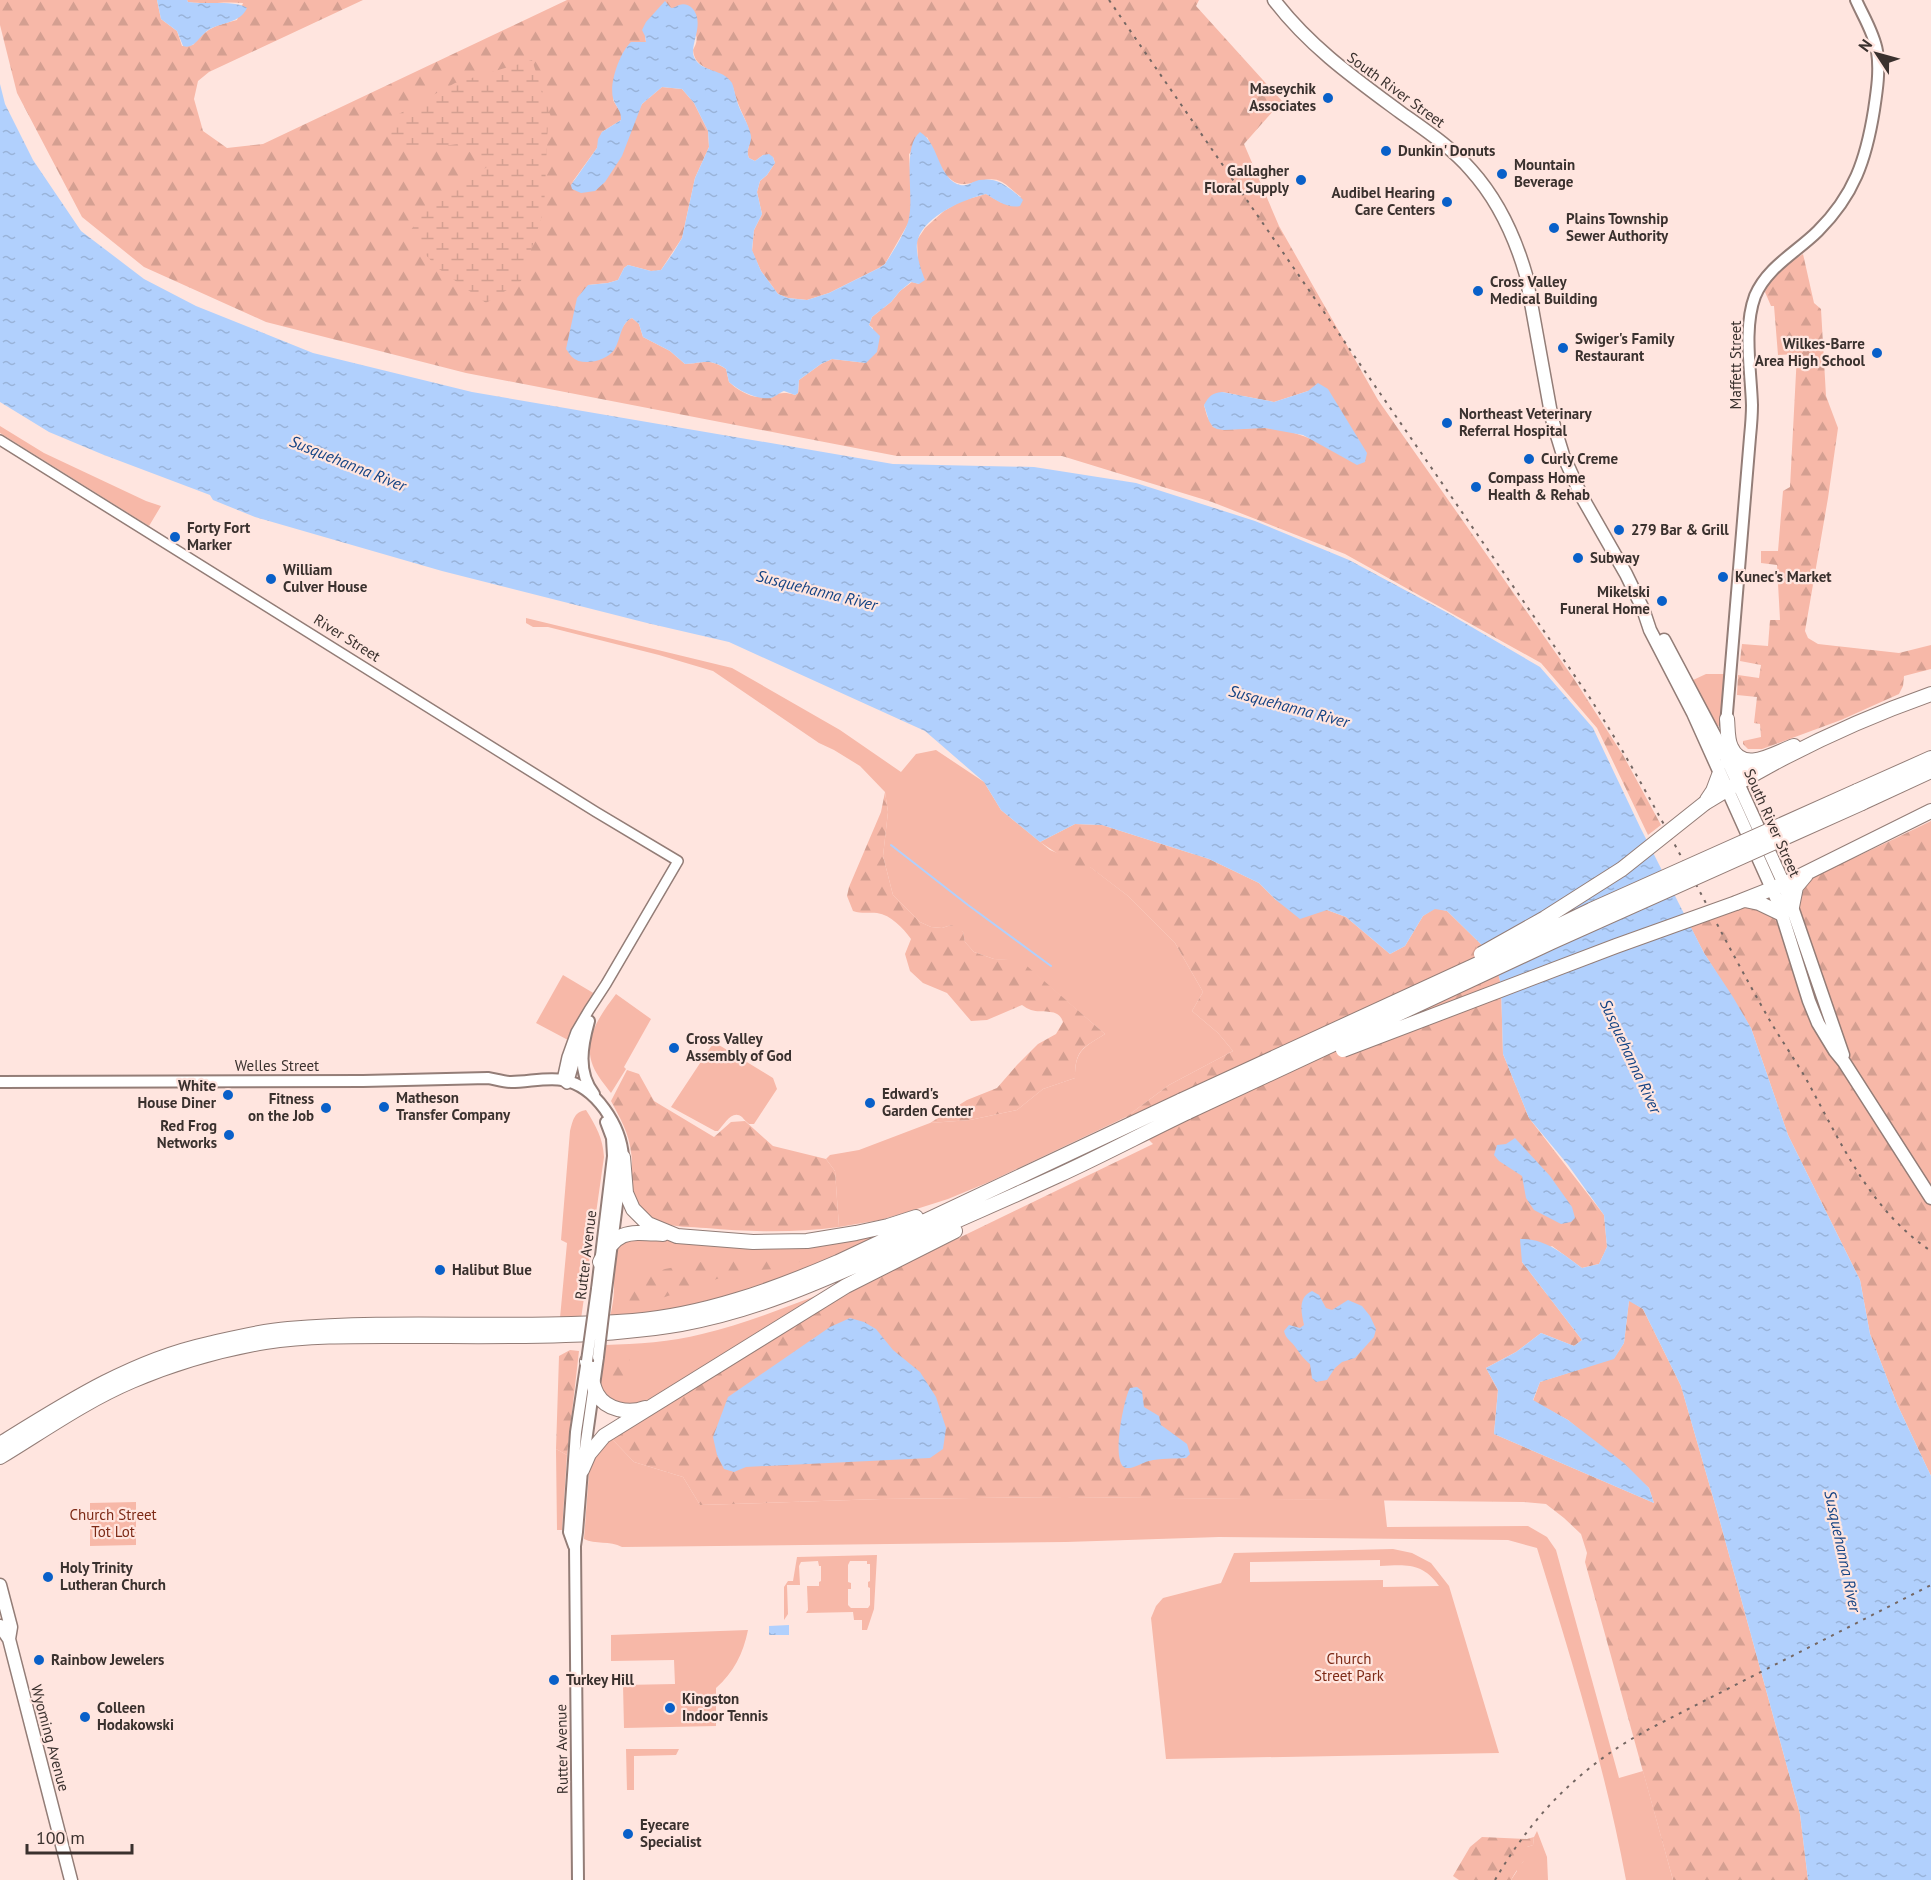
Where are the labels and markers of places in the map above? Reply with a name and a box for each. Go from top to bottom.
place label: Maseychik Associates [1249,79,1317,115]
marker: Maseychik Associates [1321,91,1335,105]
place label: Dunkin' Donuts [1398,141,1495,160]
marker: Dunkin' Donuts [1379,144,1393,158]
place label: Mountain Beverage [1514,155,1575,191]
place label: Gallagher Floral Supply [1204,161,1290,197]
marker: Mountain Beverage [1495,167,1509,181]
marker: Gallagher Floral Supply [1294,173,1308,187]
place label: Audibel Hearing Care Centers [1332,183,1435,219]
marker: Audibel Hearing Care Centers [1440,195,1454,209]
place label: Plains Township Sewer Authority [1566,209,1669,245]
marker: Plains Township Sewer Authority [1547,221,1561,235]
place label: Cross Valley Medical Building [1490,272,1598,308]
marker: Cross Valley Medical Building [1471,284,1485,298]
place label: Swiger's Family Restaurant [1575,329,1675,365]
place label: Wilkes-Barre Area High School [1755,334,1866,370]
marker: Swiger's Family Restaurant [1556,341,1570,355]
marker: Wilkes-Barre Area High School [1870,346,1884,360]
place label: Northeast Veterinary Referral Hospital [1459,404,1593,440]
marker: Northeast Veterinary Referral Hospital [1440,416,1454,430]
place label: Curly Creme [1541,449,1618,468]
marker: Curly Creme [1522,452,1536,466]
place label: Compass Home Health & Rehab [1488,468,1590,504]
marker: Compass Home Health & Rehab [1469,480,1483,494]
place label: Forty Fort Marker [187,518,251,554]
place label: 279 Bar & Grill [1631,520,1729,539]
marker: 279 Bar & Grill [1612,523,1626,537]
marker: Forty Fort Marker [168,530,182,544]
place label: Subway [1590,548,1640,567]
marker: Subway [1571,551,1585,565]
place label: William Culver House [283,560,368,596]
place label: Kunec's Market [1735,567,1832,586]
marker: Kunec's Market [1716,570,1730,584]
marker: William Culver House [264,572,278,586]
place label: Mikelski Funeral Home [1560,582,1650,618]
marker: Mikelski Funeral Home [1655,594,1669,608]
place label: Cross Valley Assembly of God [686,1029,792,1065]
marker: Cross Valley Assembly of God [667,1041,681,1055]
place label: White House Diner [138,1076,217,1112]
place label: Edward's Garden Center [882,1084,974,1120]
marker: White House Diner [221,1088,235,1102]
place label: Matheson Transfer Company [396,1088,511,1124]
place label: Fitness on the Job [248,1089,314,1125]
marker: Edward's Garden Center [863,1096,877,1110]
marker: Matheson Transfer Company [377,1100,391,1114]
marker: Fitness on the Job [319,1101,333,1115]
place label: Red Frog Networks [157,1116,217,1152]
marker: Red Frog Networks [222,1128,236,1142]
place label: Halibut Blue [452,1260,532,1279]
marker: Halibut Blue [433,1263,447,1277]
place label: Holy Trinity Lutheran Church [60,1558,166,1594]
marker: Holy Trinity Lutheran Church [41,1570,55,1584]
place label: Rainbow Jewelers [51,1650,164,1669]
marker: Rainbow Jewelers [32,1653,46,1667]
place label: Turkey Hill [566,1670,635,1689]
marker: Turkey Hill [547,1673,561,1687]
place label: Kingston Indoor Tennis [682,1689,768,1725]
place label: Colleen Hodakowski [97,1698,174,1734]
marker: Kingston Indoor Tennis [663,1701,677,1715]
marker: Colleen Hodakowski [78,1710,92,1724]
place label: Eyecare Specialist [640,1815,702,1851]
marker: Eyecare Specialist [621,1827,635,1841]

